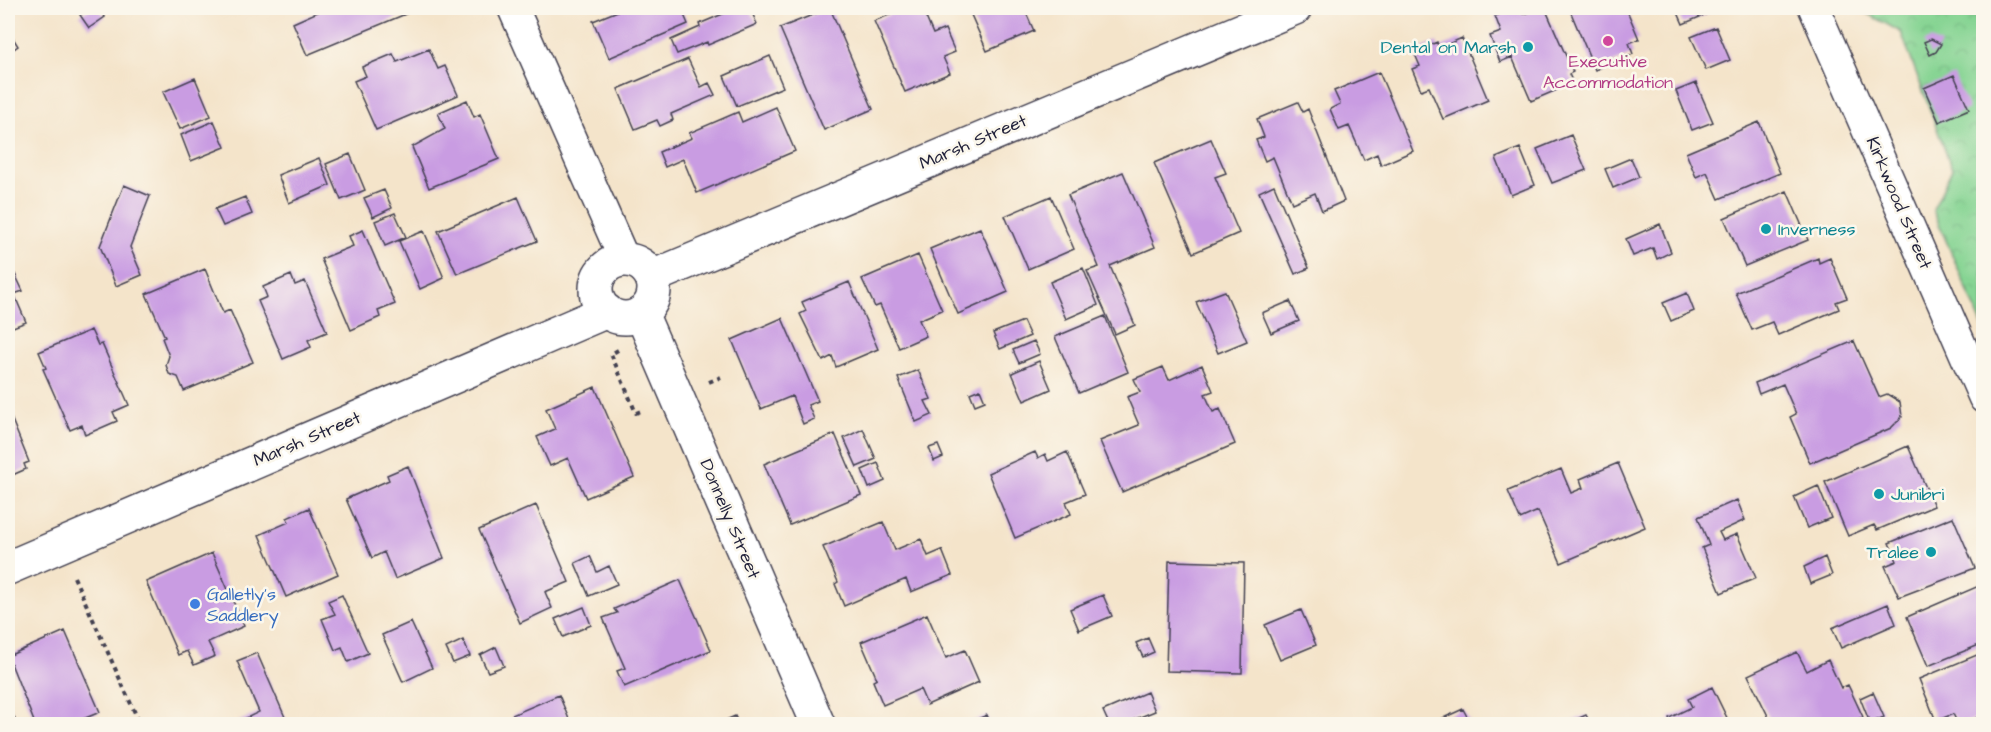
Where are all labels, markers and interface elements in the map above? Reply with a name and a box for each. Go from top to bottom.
marker: Executive Accommodation [1601,34,1615,48]
place label: Dental on Marsh [1381,35,1516,60]
marker: Dental on Marsh [1521,40,1535,54]
place label: Executive Accommodation [1543,49,1673,95]
street label: Marsh Street [915,108,1031,176]
street label: Kirkwood Street [1860,133,1938,274]
place label: Inverness [1778,217,1856,242]
marker: Inverness [1759,222,1773,236]
street label: Marsh Street [249,405,365,473]
street label: Donnelly Street [693,455,767,584]
place label: Junibri [1891,482,1944,507]
marker: Junibri [1872,487,1886,501]
place label: Tralee [1866,540,1919,565]
marker: Tralee [1924,545,1938,559]
place label: Galletly's Saddlery [207,582,279,629]
marker: Galletly's Saddlery [188,597,202,611]

